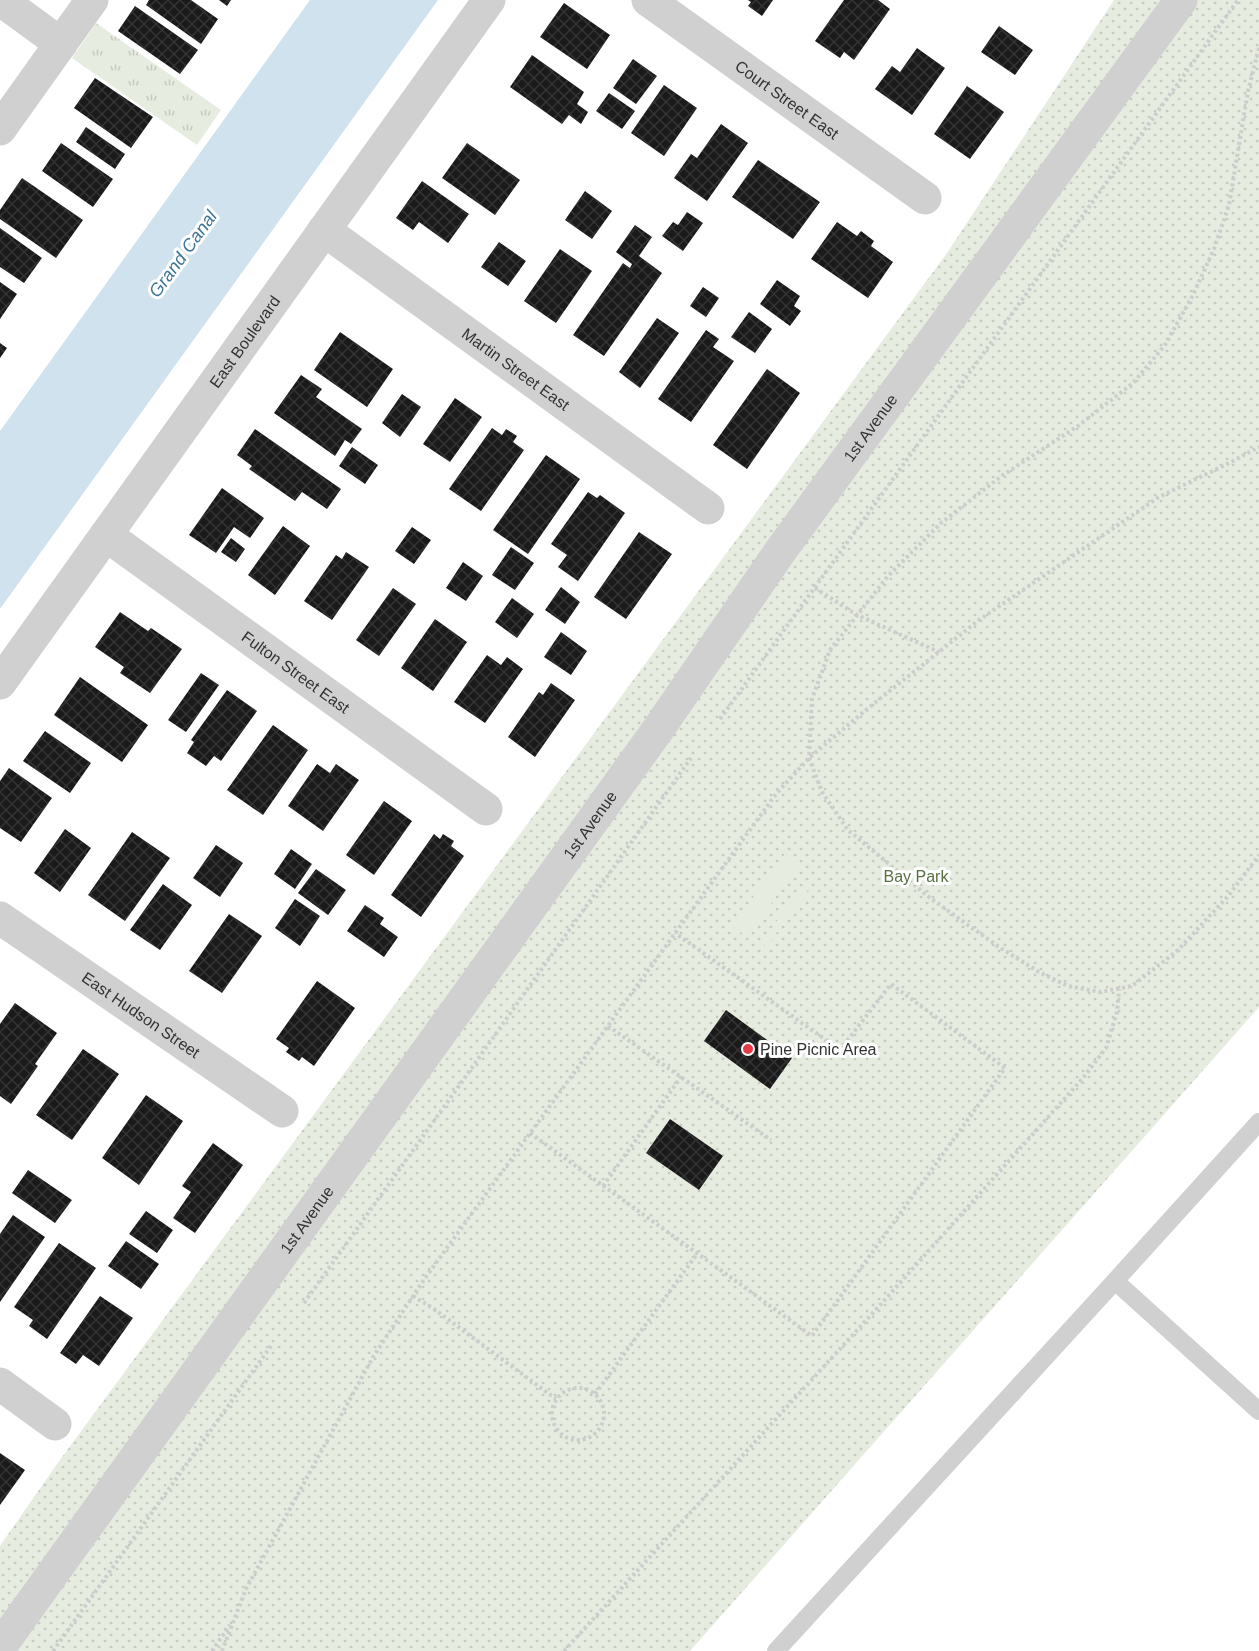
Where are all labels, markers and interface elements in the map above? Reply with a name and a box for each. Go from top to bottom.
street label: Court Street East [732,57,842,143]
water label: Grand Canal [145,206,222,301]
street label: East Boulevard [206,293,283,391]
street label: Martin Street East [459,325,573,414]
street label: 1st Avenue [840,391,901,465]
street label: Fulton Street East [239,628,353,717]
street label: 1st Avenue [560,788,620,862]
park label: Bay Park [884,868,949,885]
street label: East Hudson Street [79,969,203,1062]
place label: Pine Picnic Area [760,1041,877,1058]
marker: Pine Picnic Area [741,1042,755,1056]
street label: 1st Avenue [277,1183,337,1257]

